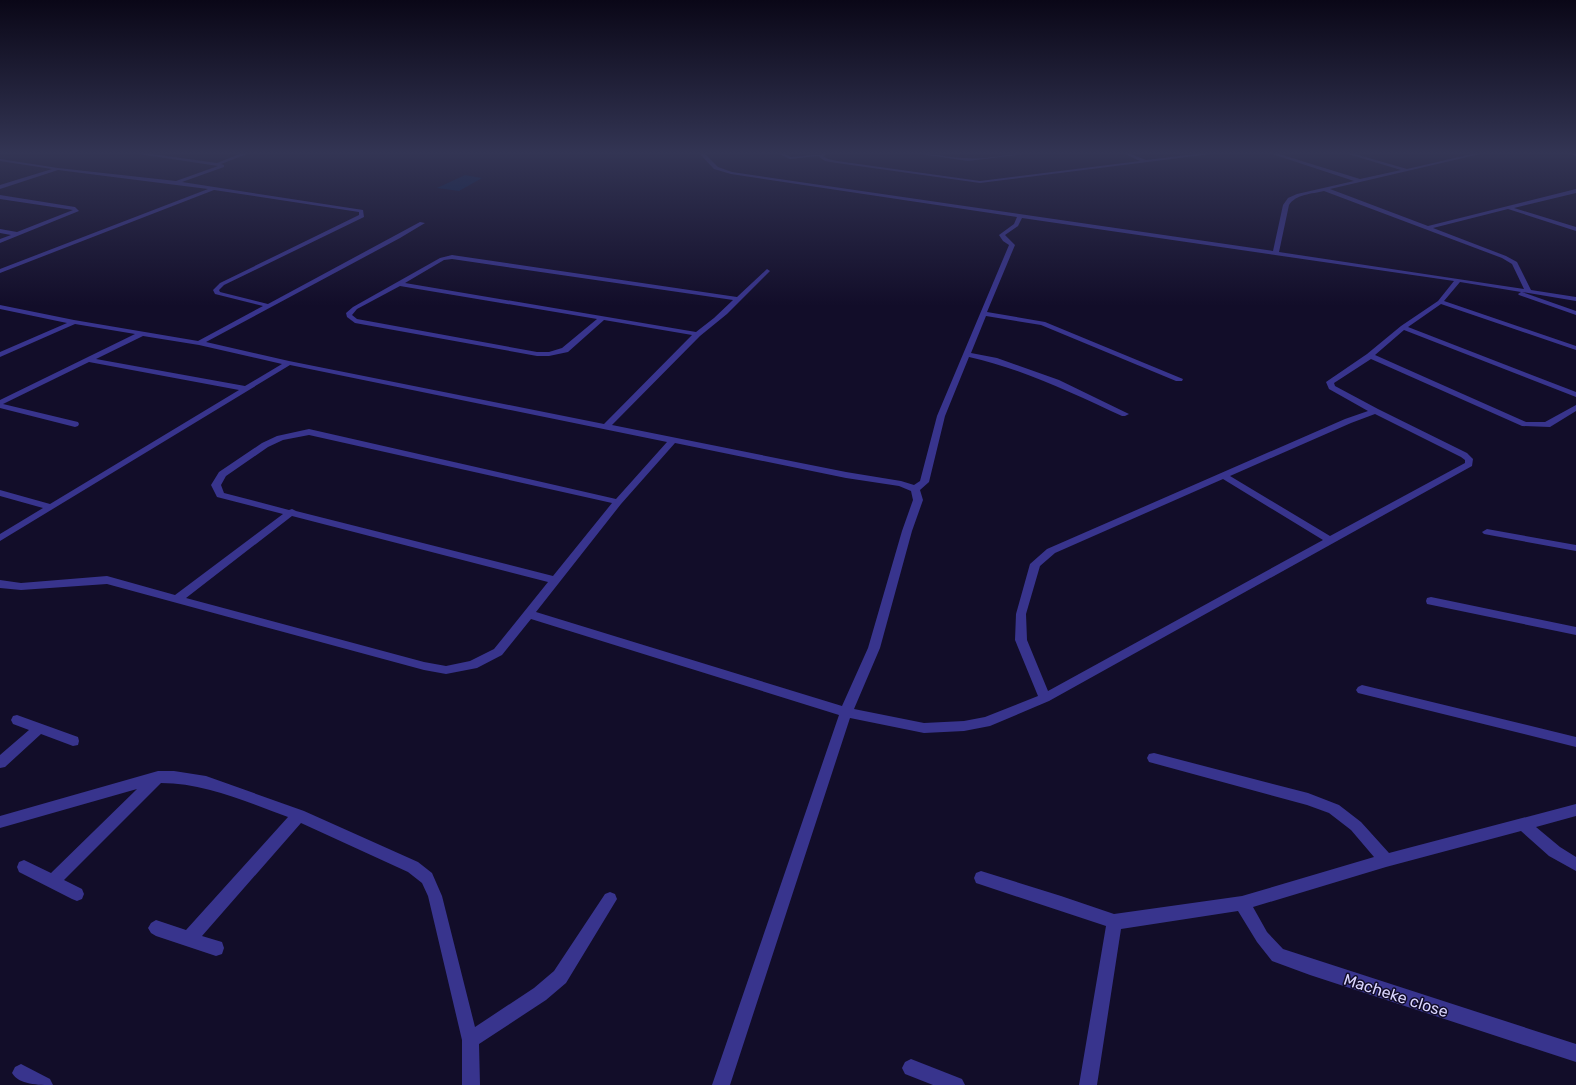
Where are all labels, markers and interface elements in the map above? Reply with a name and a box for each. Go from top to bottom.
street label: Macheke close [1341,970,1451,1021]

